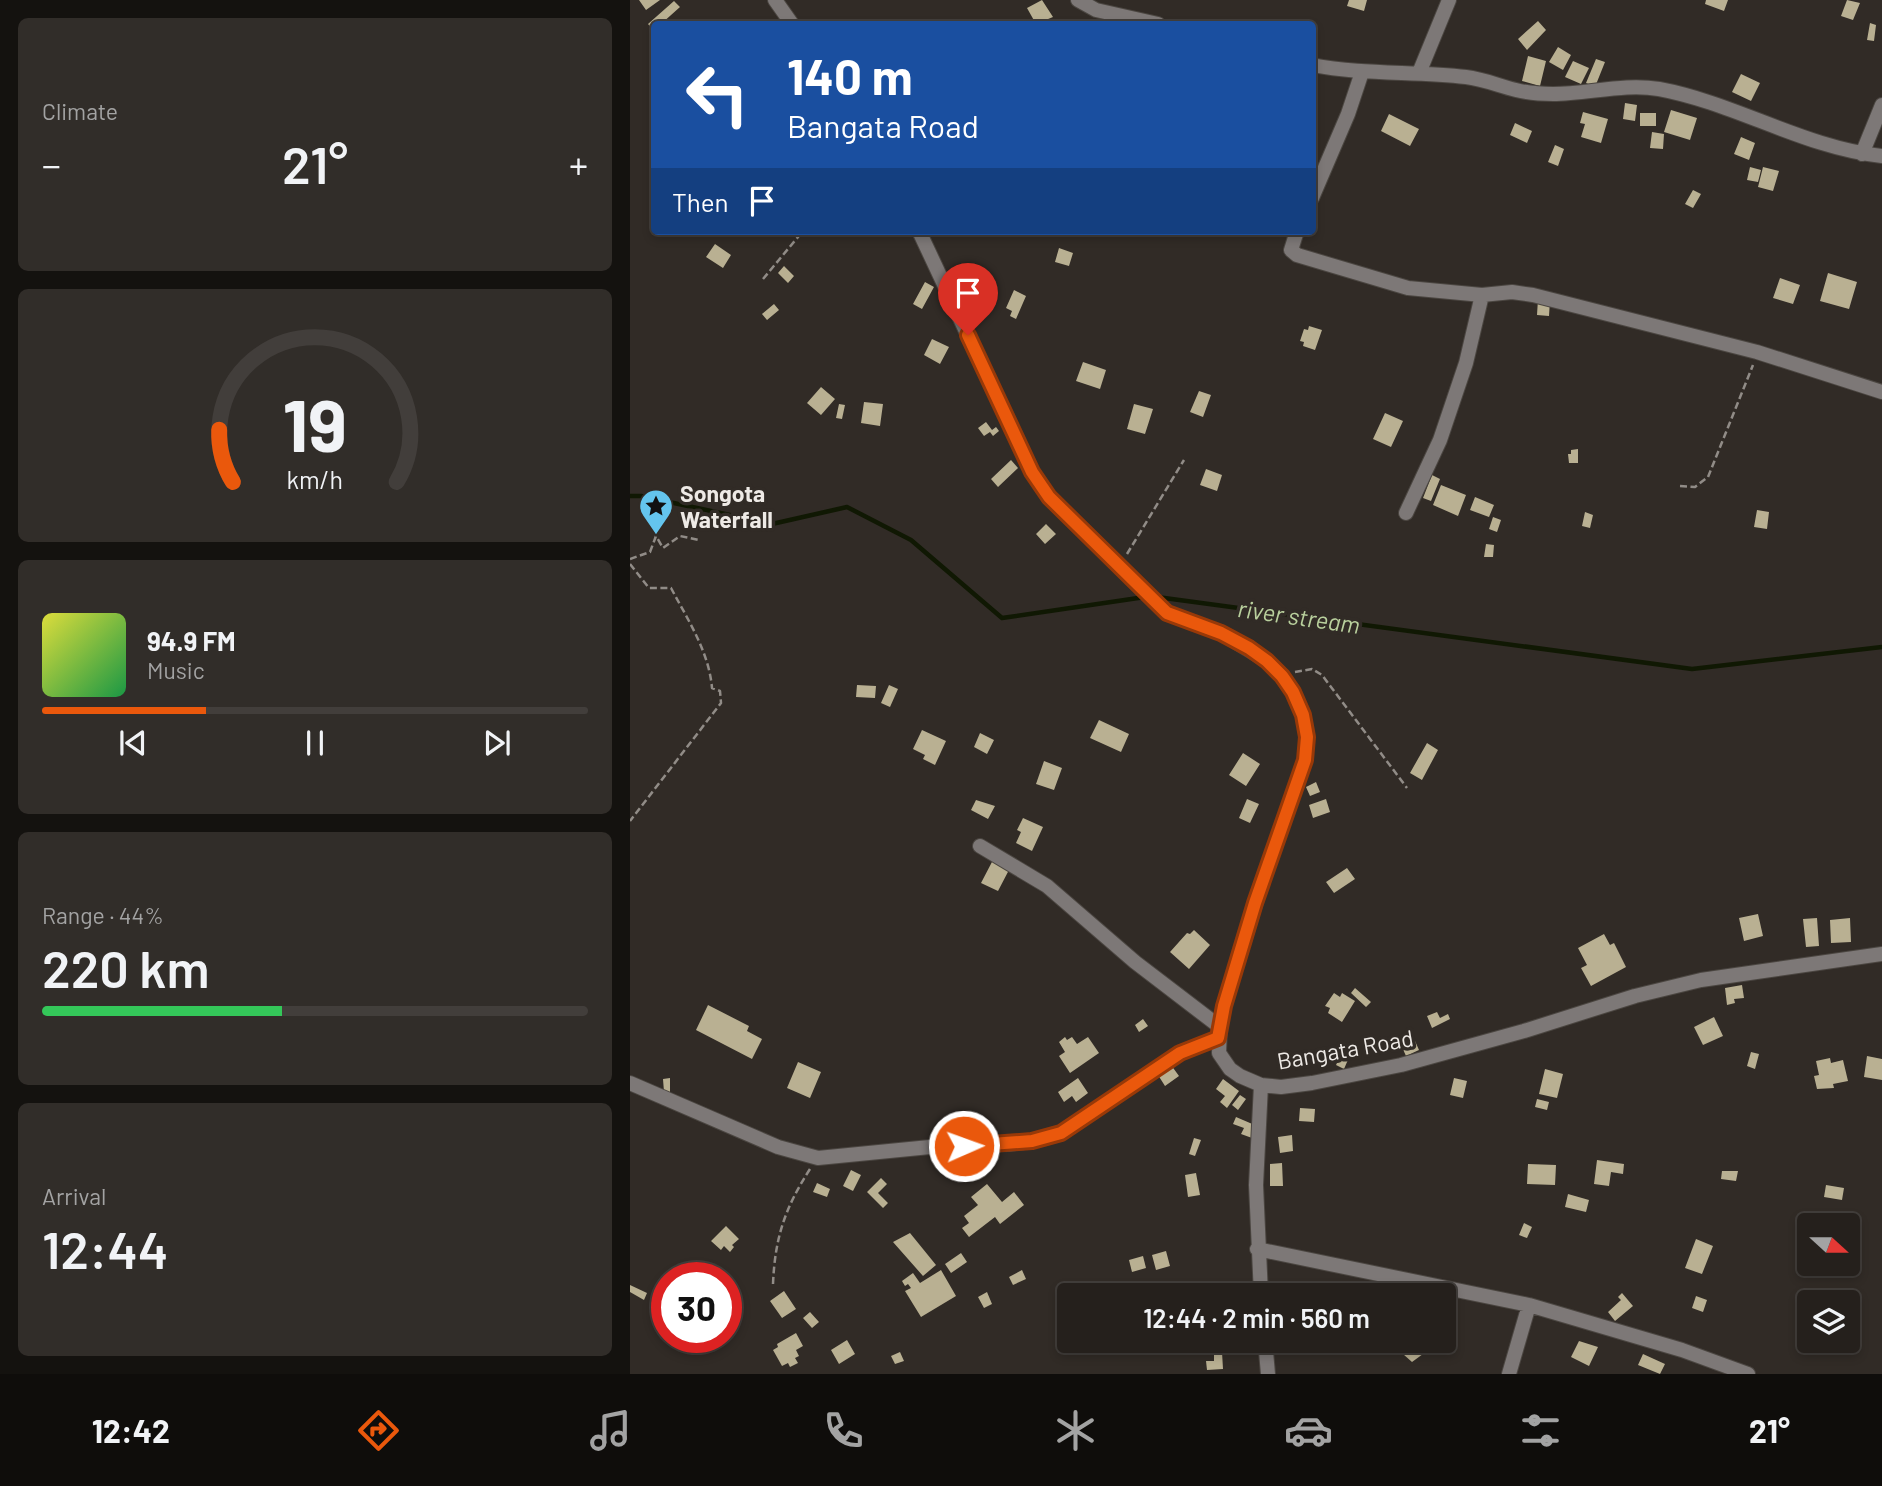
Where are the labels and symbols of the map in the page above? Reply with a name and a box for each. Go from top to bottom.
pin [938,263,998,335]
place label: Songota Waterfall [680,479,773,533]
place icon: Songota Waterfall [637,487,675,536]
water label: river stream [1236,593,1362,639]
street label: Bangata Road [1275,1023,1415,1075]
position arrow [927,1109,1001,1183]
north arrow [1797,1213,1860,1276]
speed limit sign: 30 [651,1262,742,1353]

